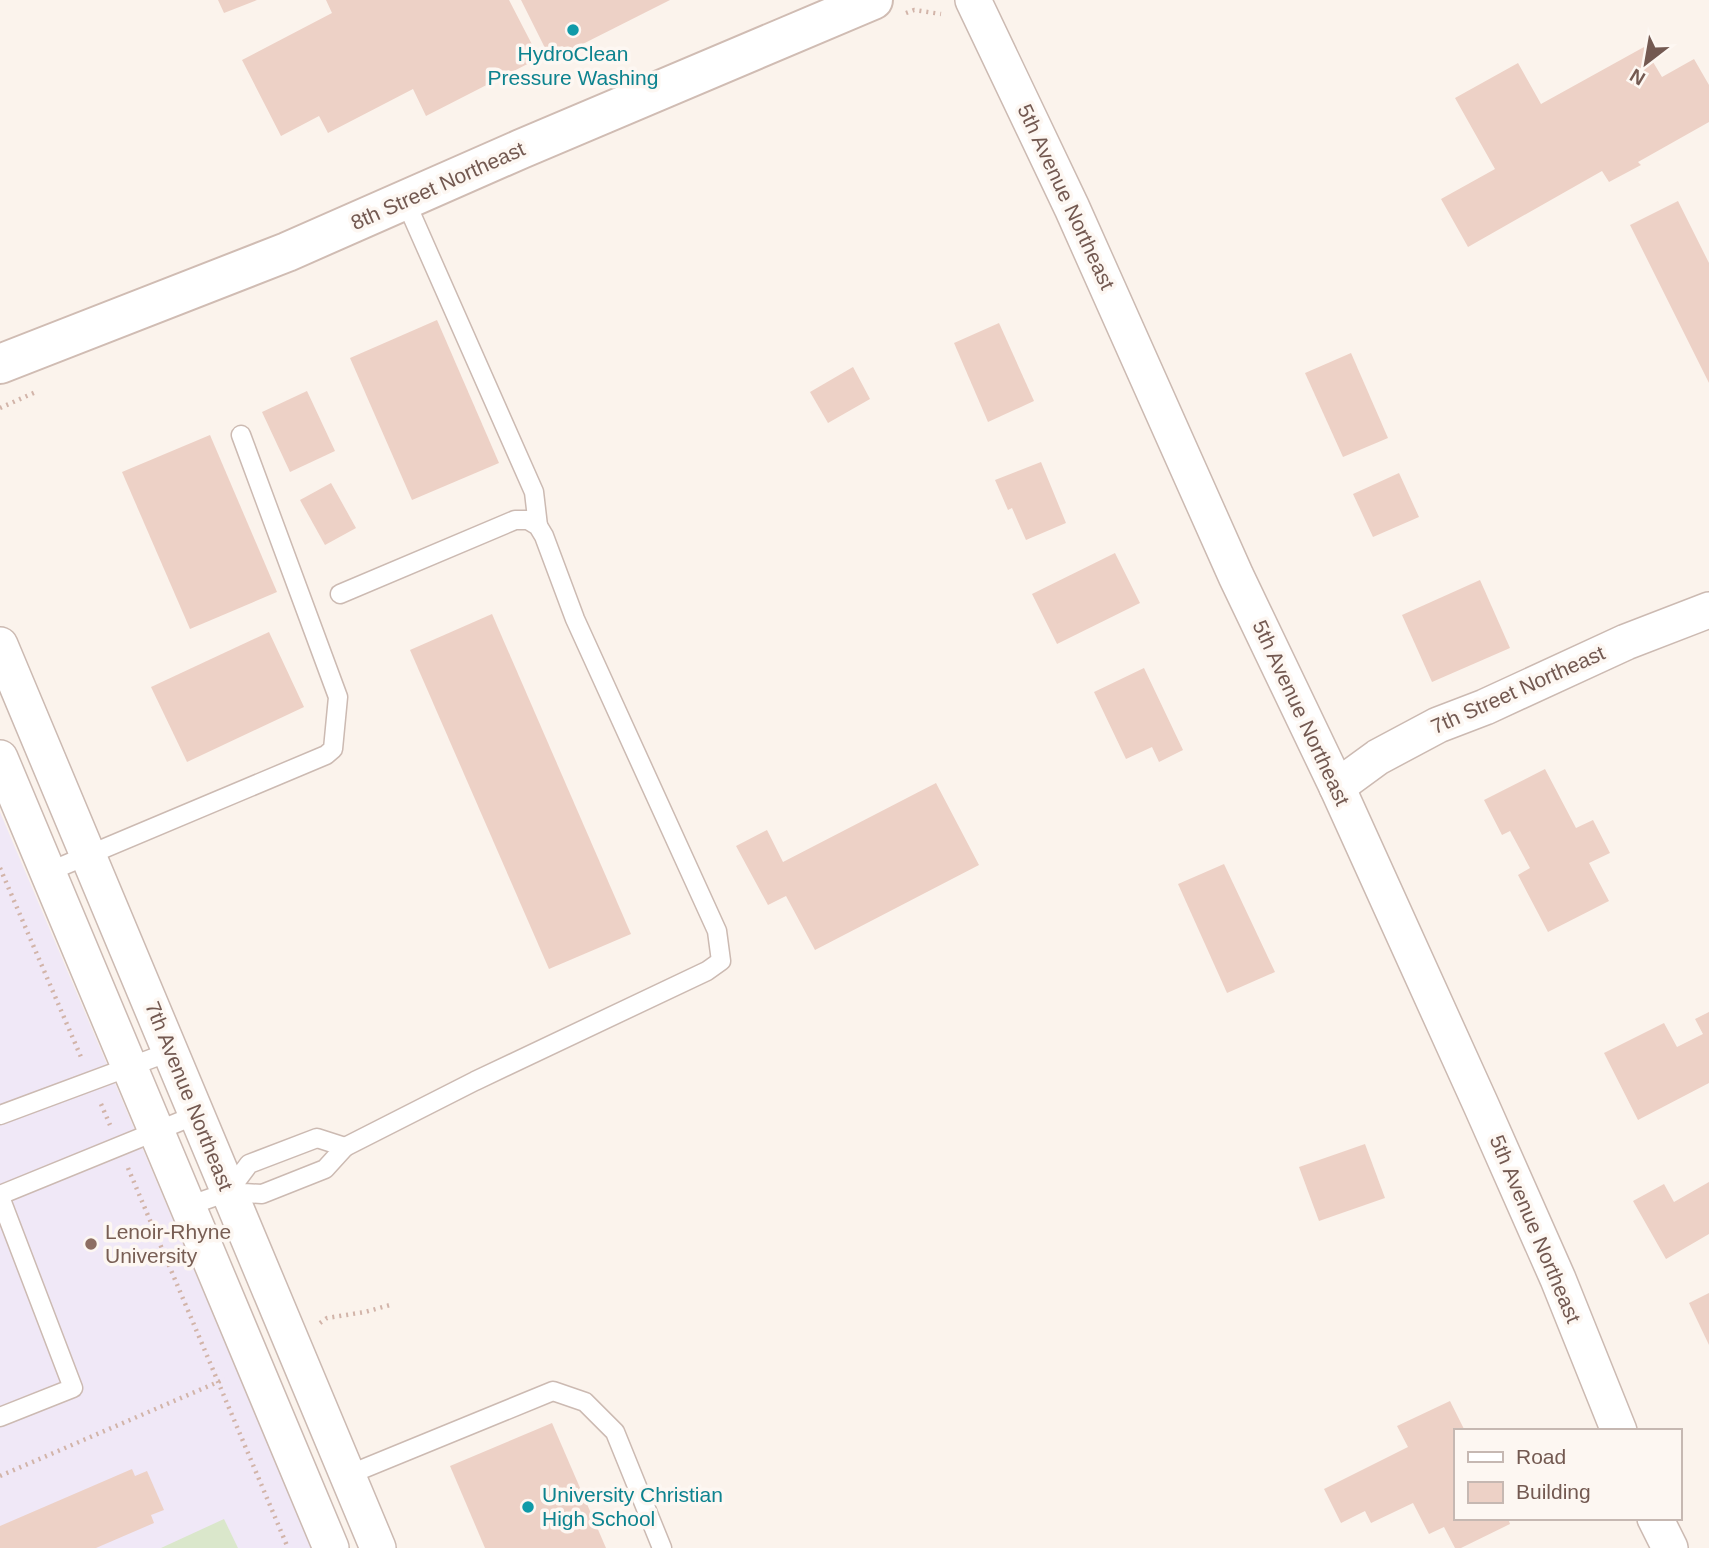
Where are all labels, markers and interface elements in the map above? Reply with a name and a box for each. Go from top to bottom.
marker: HydroClean Pressure Washing [565,22,581,38]
north arrow [1611,28,1681,98]
place label: HydroClean Pressure Washing [488,42,658,89]
text: N [1626,65,1649,90]
street label: 5th Avenue Northeast [1013,101,1120,293]
street label: 8th Street Northeast [347,137,528,234]
street label: 5th Avenue Northeast [1248,617,1355,809]
street label: 7th Street Northeast [1427,641,1608,738]
street label: 7th Avenue Northeast [141,998,238,1194]
street label: 5th Avenue Northeast [1485,1132,1585,1326]
place label: Lenoir-Rhyne University [105,1220,231,1267]
marker: Lenoir-Rhyne University [83,1236,99,1252]
legend [1454,1429,1681,1520]
text: Road [1516,1445,1566,1468]
text: Building [1516,1480,1591,1503]
place label: University Christian High School [542,1483,723,1530]
marker: University Christian High School [520,1499,536,1515]

